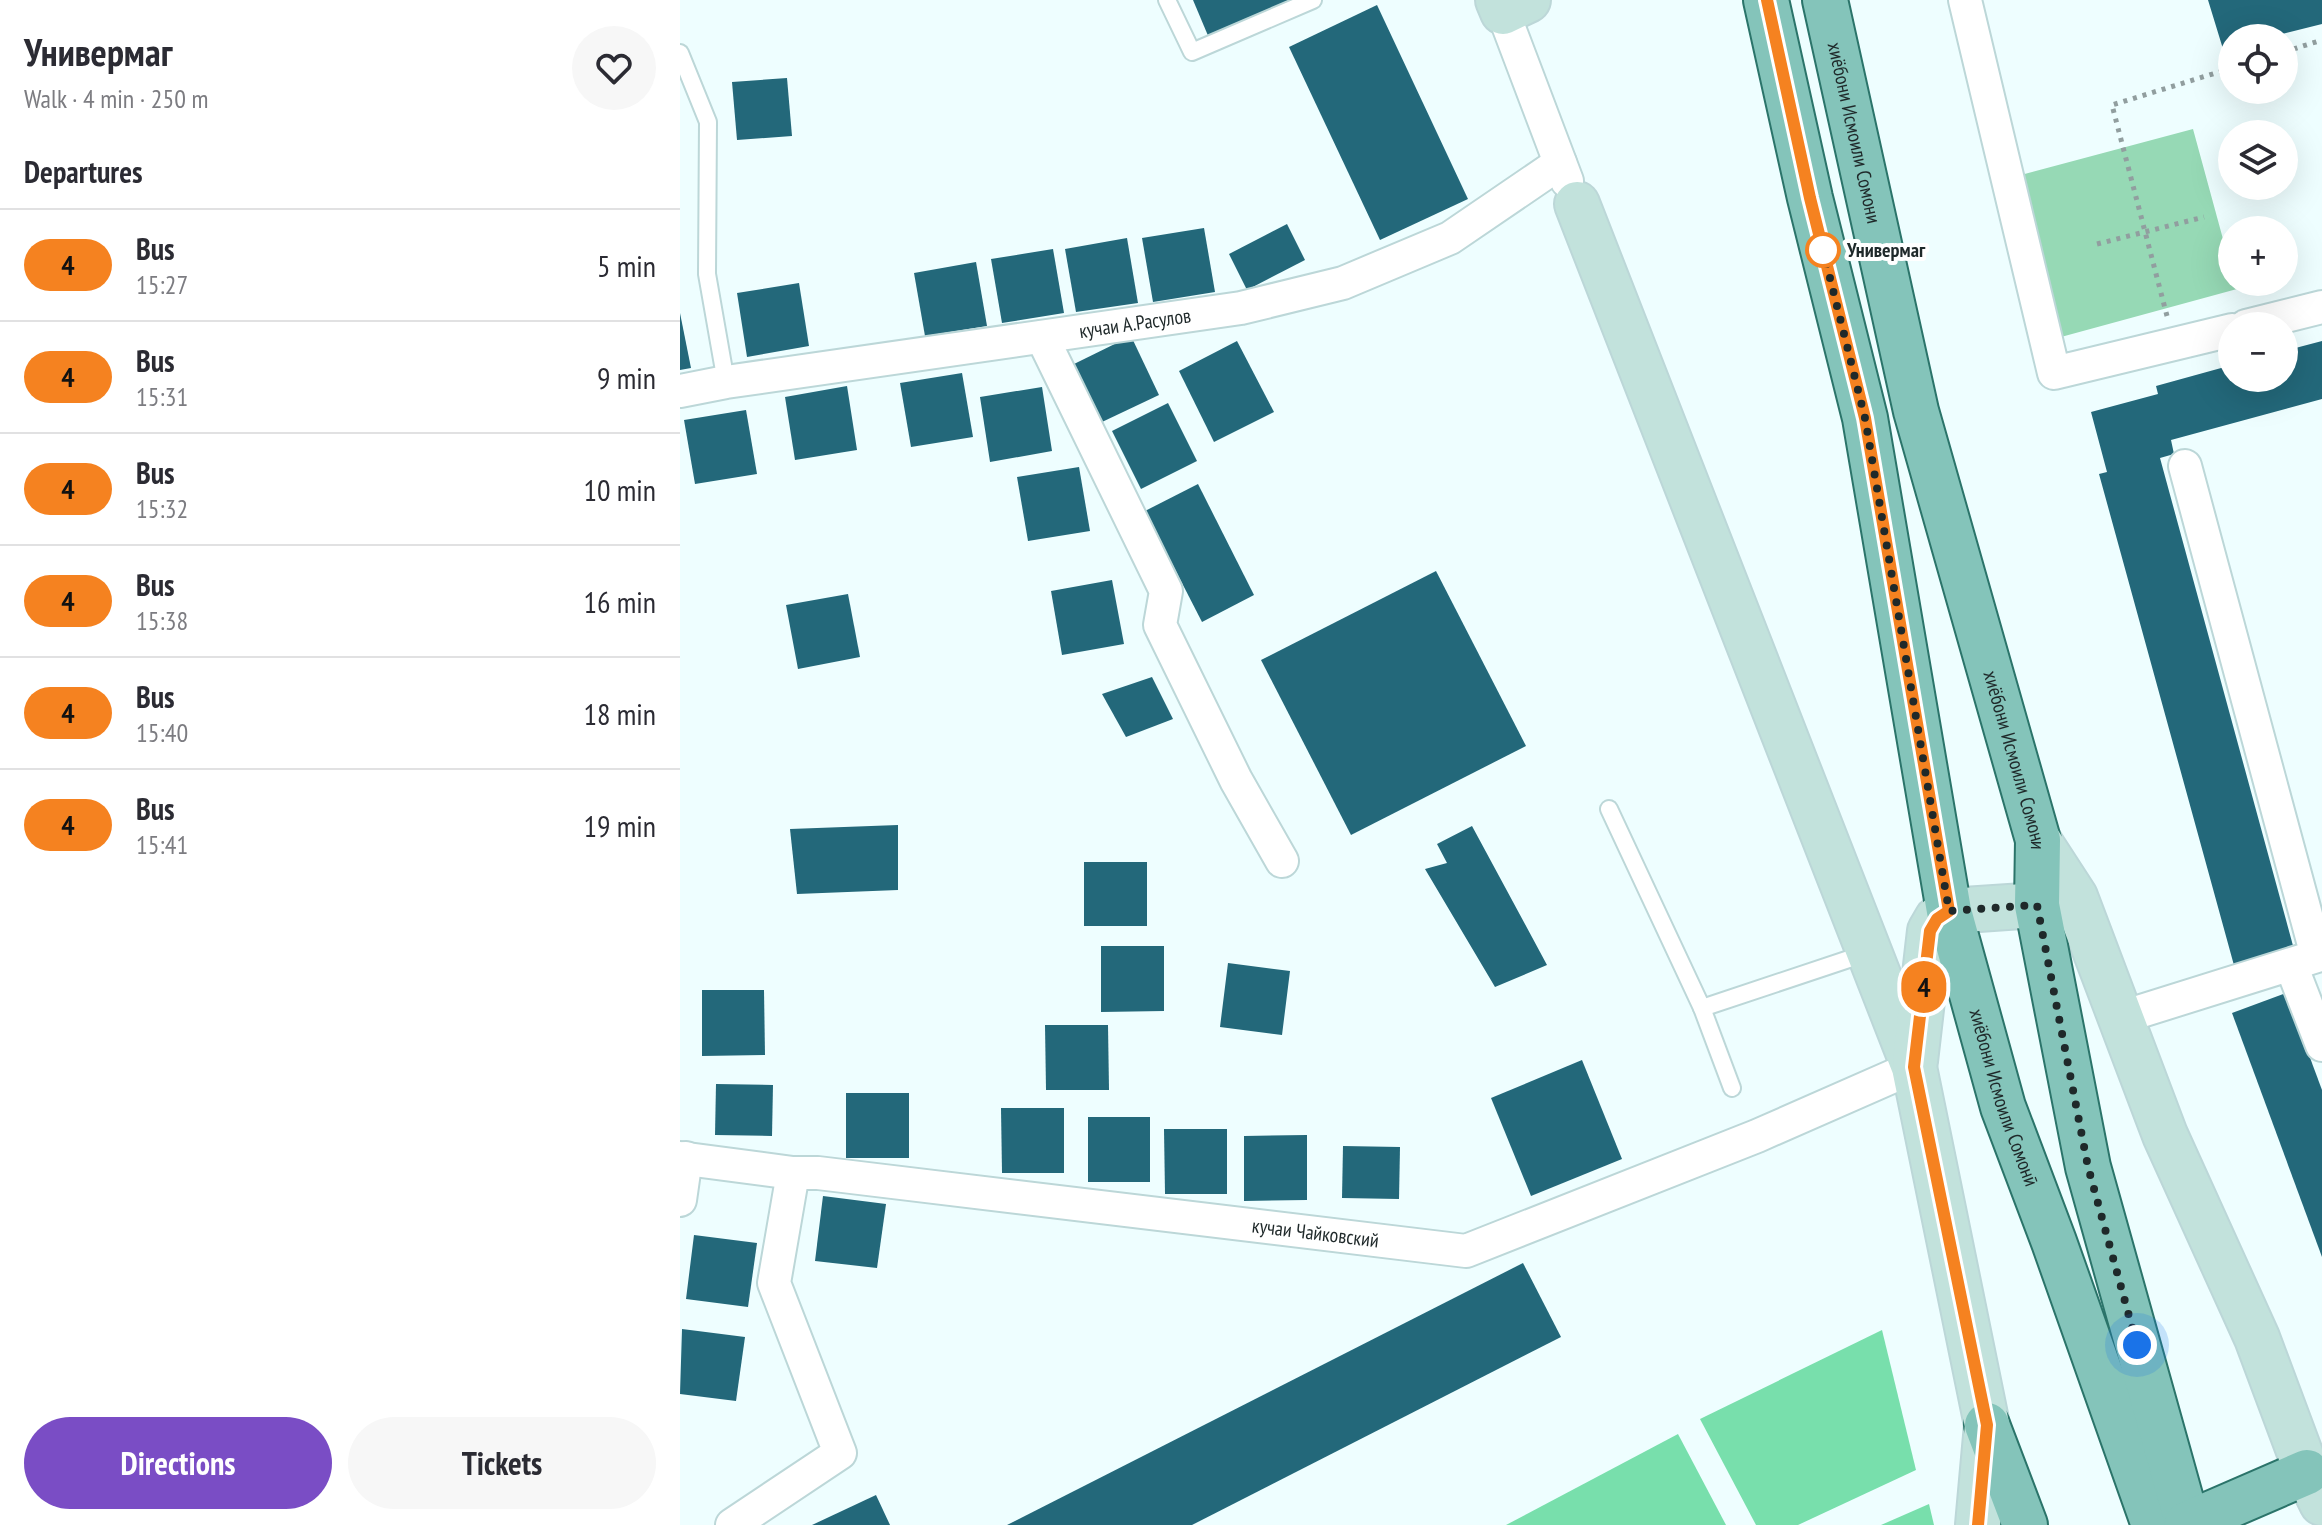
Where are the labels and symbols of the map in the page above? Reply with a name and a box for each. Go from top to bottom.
street label: хиёбони Исмоили Сомони [1822,40,1887,226]
marker: Универмаг [1806,233,1840,267]
place label: Универмаг [1846,237,1926,263]
street label: кучаи А.Расулов [1077,302,1193,344]
street label: хиёбони Исмоили Сомони [1977,668,2051,850]
line badge: 4 [1898,961,1950,1013]
street label: хиёбони Исмоили Сомонӣ [1963,1006,2045,1190]
street label: кучаи Чайковский [1251,1212,1380,1253]
your location [2117,1325,2157,1365]

